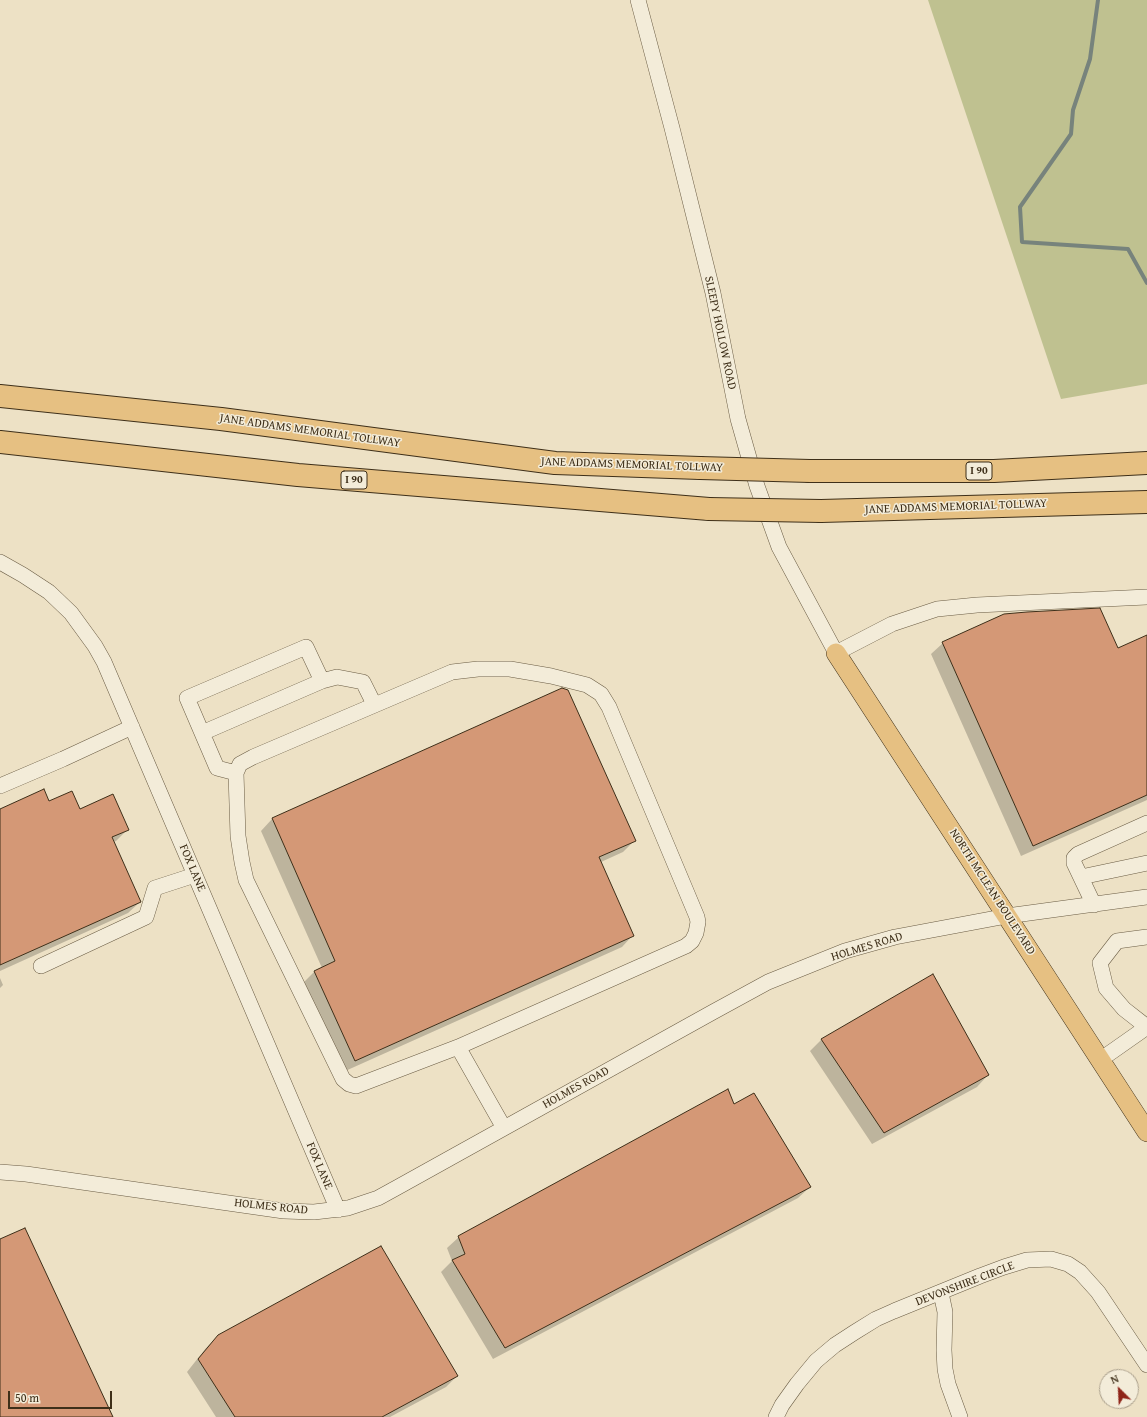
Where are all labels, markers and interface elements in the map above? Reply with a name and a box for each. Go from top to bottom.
street label: SLEEPY HOLLOW ROAD [701,275,739,391]
street label: JANE ADDAMS MEMORIAL TOLLWAY [219,411,401,451]
street label: JANE ADDAMS MEMORIAL TOLLWAY [541,455,723,475]
road number: I 90 [966,462,992,480]
road number: I 90 [341,471,367,489]
street label: JANE ADDAMS MEMORIAL TOLLWAY [865,497,1047,517]
street label: NORTH MCLEAN BOULEVARD [946,826,1038,958]
street label: FOX LANE [176,842,208,894]
street label: HOLMES ROAD [830,929,904,965]
street label: HOLMES ROAD [540,1064,612,1112]
street label: FOX LANE [303,1140,335,1192]
street label: HOLMES ROAD [233,1196,309,1218]
street label: DEVONSHIRE CIRCLE [914,1259,1016,1309]
north arrow [1099,1369,1139,1409]
text: N [1108,1370,1121,1388]
scale bar [10,1383,114,1409]
text: 50 m [15,1389,39,1406]

